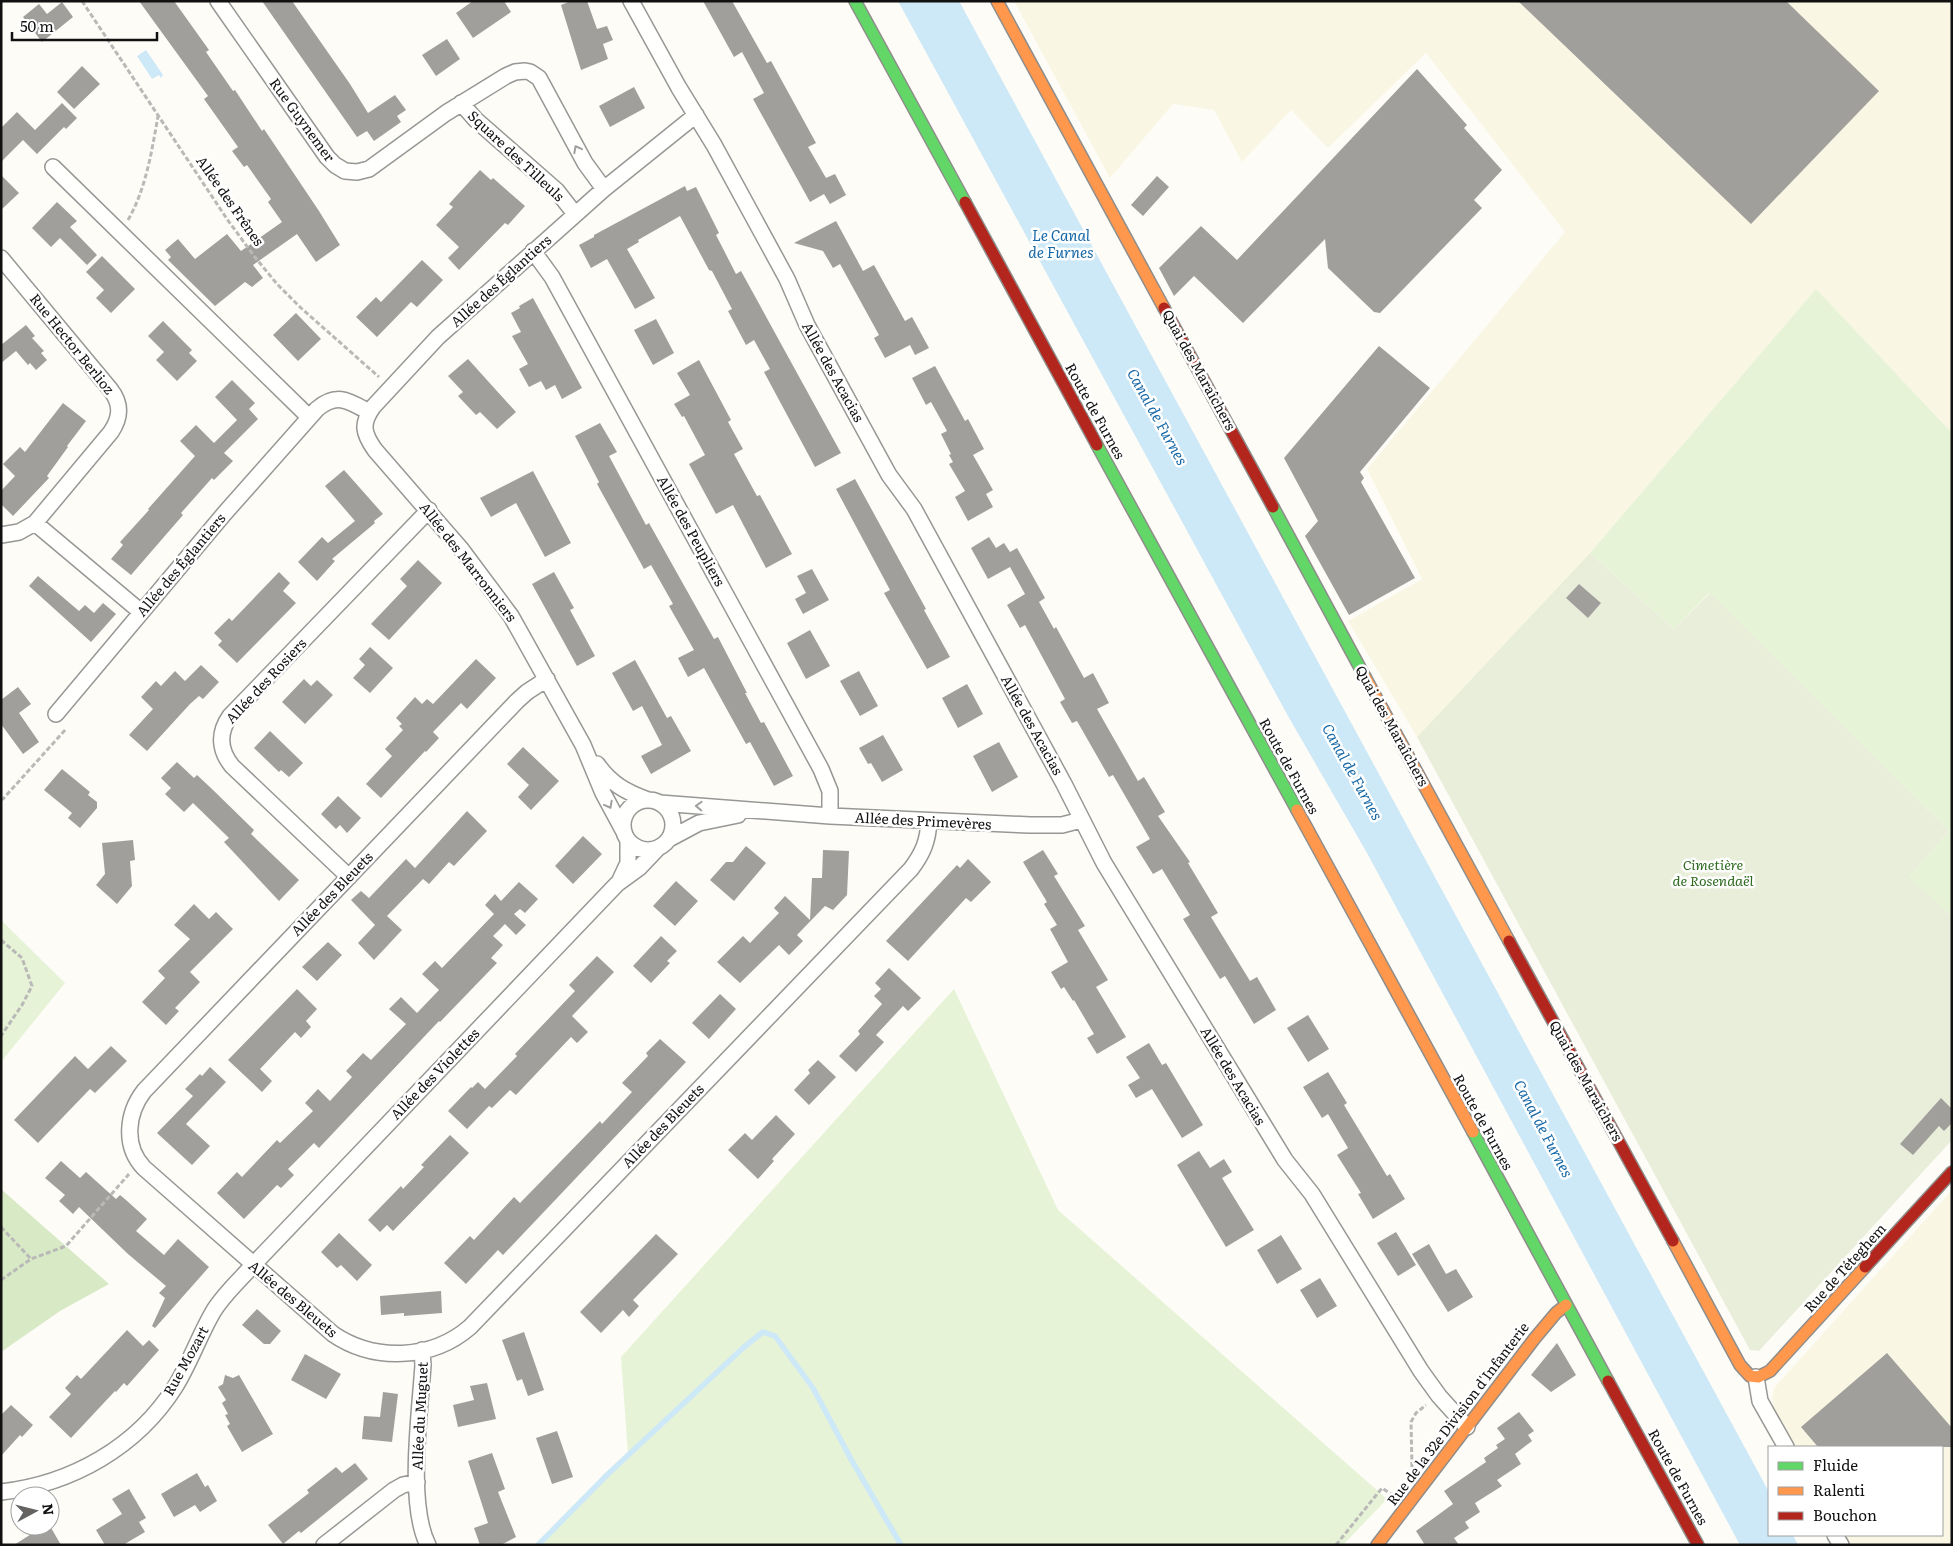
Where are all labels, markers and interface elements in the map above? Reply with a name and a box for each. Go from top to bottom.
scale bar [12,10,158,42]
text: 50 m [20,14,54,37]
street label: Rue Guynemer [266,73,340,166]
street label: Square des Tilleuls [464,105,569,205]
one-way arrow [574,145,584,154]
street label: Allée des Frênes [192,151,269,250]
water label: Le Canal de Furnes [1028,223,1094,263]
street label: Allée des Églantiers [446,230,555,331]
street label: Rue Hector Berlioz [26,289,120,398]
street label: Quai des Maraîchers [1158,306,1241,434]
street label: Allée des Acacias [798,318,870,425]
street label: Route de Furnes [1061,359,1131,462]
water label: Canal de Furnes [1122,364,1194,469]
street label: Allée des Peupliers [653,472,731,590]
street label: Allée des Marronniers [416,497,522,625]
street label: Allée des Églantiers [131,508,229,620]
street label: Allée des Rosiers [220,633,310,727]
street label: Quai des Maraîchers [1351,662,1434,790]
street label: Allée des Acacias [997,671,1069,778]
street label: Route de Furnes [1255,714,1325,817]
water label: Canal de Furnes [1317,719,1389,824]
one-way arrow [603,799,613,808]
one-way arrow [695,801,703,812]
street label: Allée des Primevères [854,806,992,834]
street label: Allée des Bleuets [286,847,377,940]
park label: Cimetière de Rosendaël [1673,854,1754,890]
street label: Quai des Maraîchers [1545,1017,1628,1145]
street label: Allée des Violettes [385,1023,483,1124]
street label: Allée des Acacias [1197,1023,1271,1128]
street label: Route de Furnes [1449,1070,1519,1173]
water label: Canal de Furnes [1509,1075,1580,1181]
street label: Allée des Bleuets [617,1079,708,1172]
street label: Rue de Téteghem [1799,1218,1890,1316]
street label: Allée des Bleuets [245,1255,342,1341]
street label: Rue de la 32e Division d'Infanterie [1382,1318,1533,1509]
street label: Rue Mozart [158,1322,213,1399]
street label: Allée du Muguet [406,1361,432,1471]
street label: Route de Furnes [1644,1425,1714,1528]
legend [1768,1446,1943,1536]
text: Fluide [1813,1453,1858,1476]
text: Ralenti [1813,1478,1865,1501]
north arrow [10,1486,60,1536]
text: N [38,1502,60,1517]
text: Bouchon [1813,1503,1877,1526]

